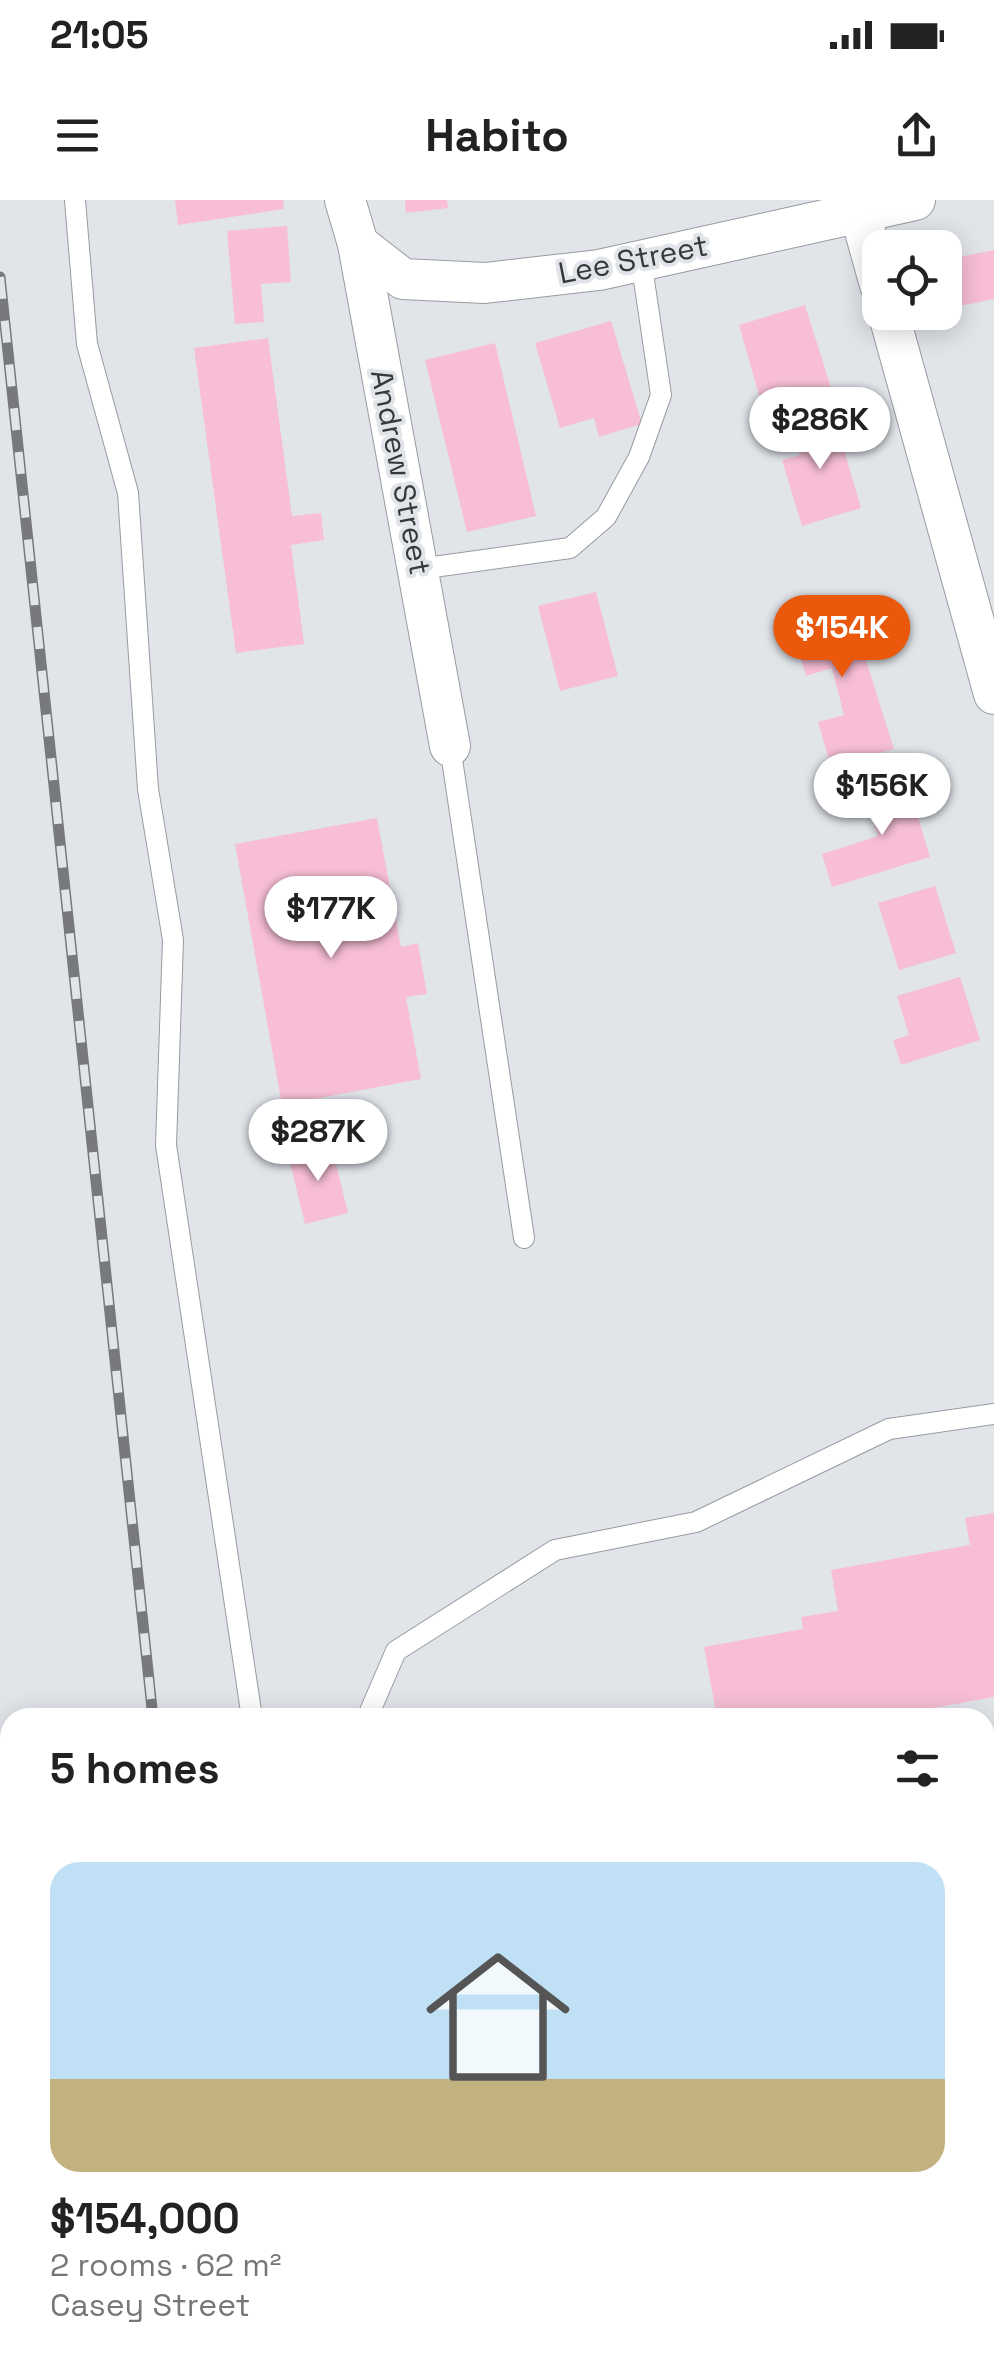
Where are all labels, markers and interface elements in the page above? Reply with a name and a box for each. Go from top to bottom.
text: 21:05 [50,11,149,59]
text: Habito [425,107,569,164]
icon: menu [50,108,105,163]
icon: share [889,108,944,163]
street label: Lee Street [555,225,711,293]
map controls [862,230,962,330]
button: locate [862,230,962,330]
street label: Andrew Street [362,366,440,578]
pin: $286K [750,387,890,472]
text: $286K [771,399,869,439]
pin: $154K [772,595,912,680]
text: $154K [795,607,889,647]
pin: $156K [812,753,952,838]
text: $156K [836,765,928,805]
pin: $177K [261,876,401,961]
text: $177K [286,888,376,928]
pin: $287K [248,1099,388,1184]
text: $287K [270,1111,366,1151]
icon: filters [890,1741,945,1796]
text: 5 homes [50,1742,220,1795]
icon: home [408,1927,588,2107]
text: $154,000 [50,2192,240,2245]
text: 2 rooms · 62 m² [50,2245,282,2285]
text: Casey Street [50,2285,250,2325]

